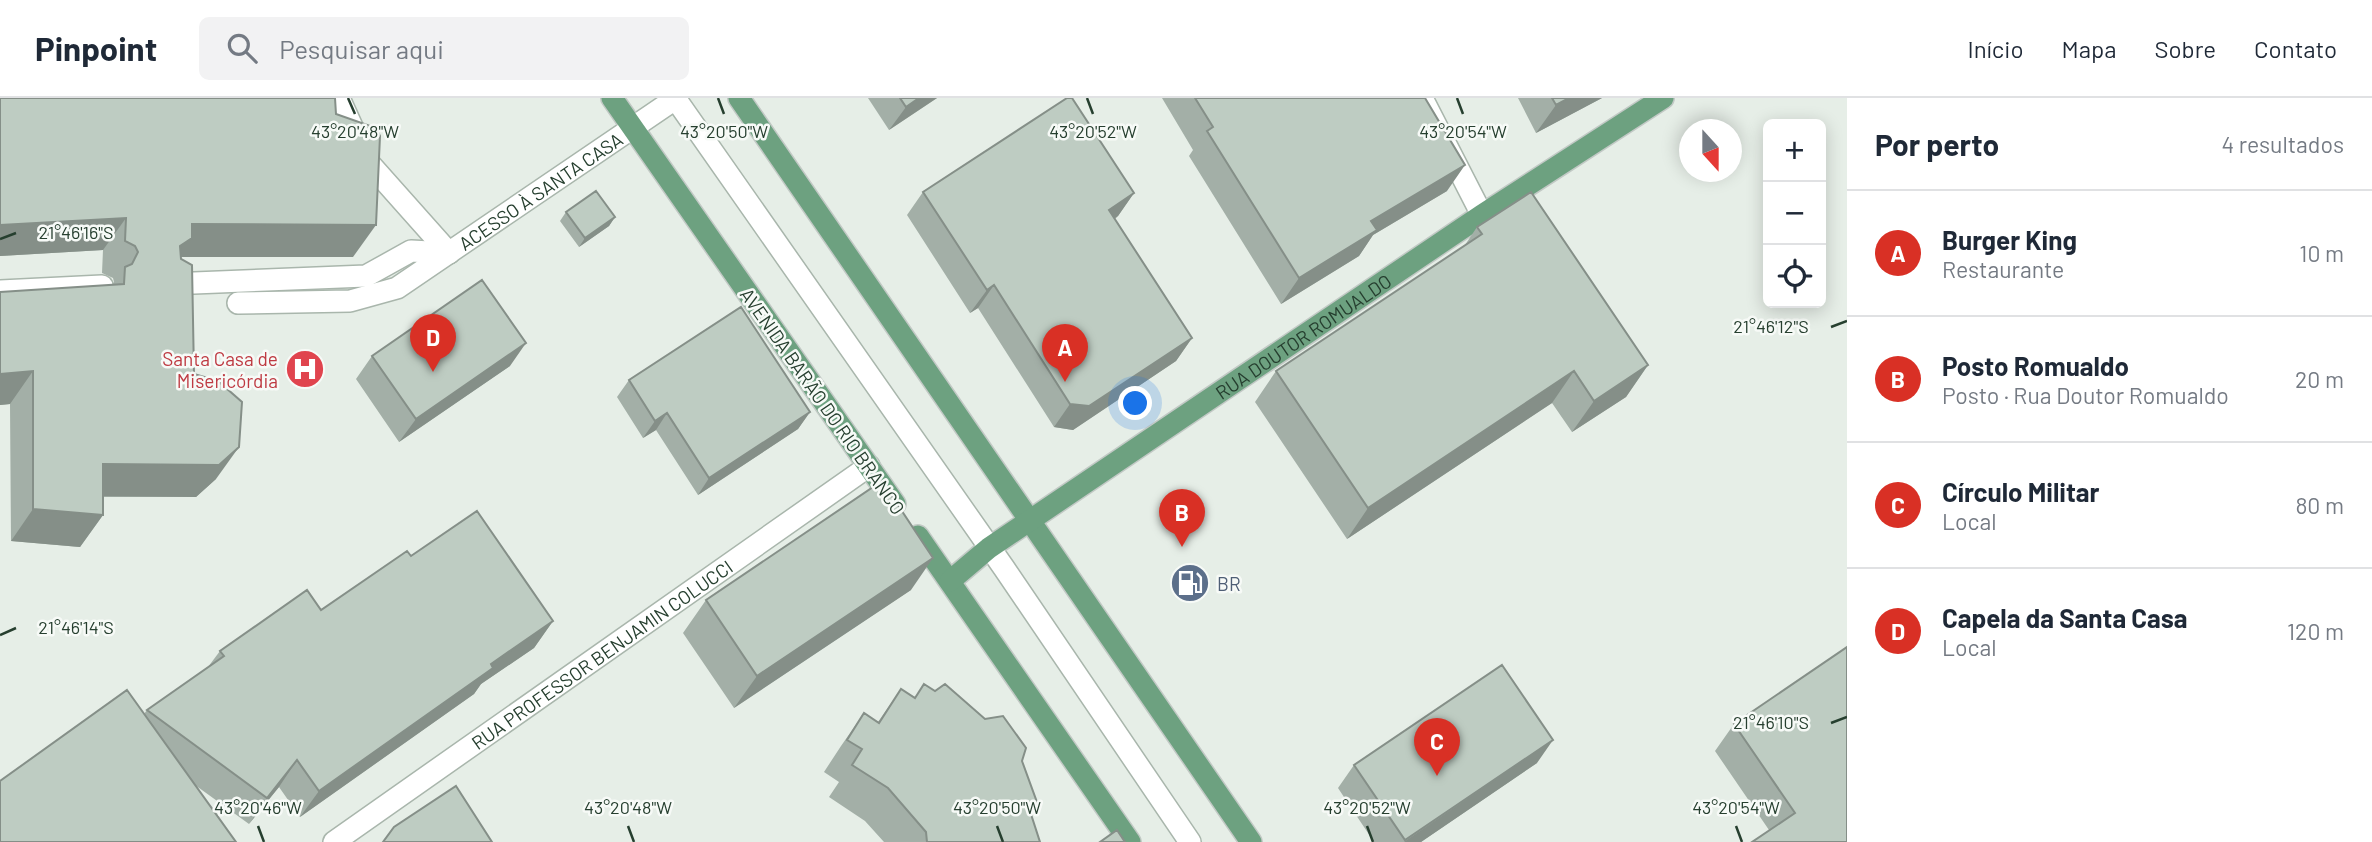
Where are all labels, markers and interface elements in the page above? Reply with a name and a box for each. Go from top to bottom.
search box [199,17,689,80]
text: Pinpoint [35,28,157,68]
icon: search [223,29,261,67]
text: Pesquisar aqui [279,33,444,64]
text: Início [1968,34,2024,63]
text: Mapa [2062,34,2116,63]
text: Sobre [2154,34,2216,63]
text: Contato [2254,34,2337,63]
north arrow [1679,119,1742,182]
map controls [1763,119,1826,308]
button: + [1763,119,1826,182]
text: 43°20'48"W [311,120,399,142]
text: 43°20'50"W [680,120,768,142]
text: 43°20'52"W [1049,120,1137,142]
text: 43°20'54"W [1419,120,1507,142]
text: Por perto [1875,126,1999,162]
street label: ACESSO À SANTA CASA [454,127,627,254]
text: 4 resultados [2221,130,2344,158]
button: − [1763,182,1826,245]
text: 21°46'16"S [39,221,113,243]
text: Burger King [1942,224,2077,255]
text: A [1890,239,1906,267]
text: 10 m [2299,239,2344,267]
button: locate [1763,245,1826,308]
text: Restaurante [1942,255,2064,283]
street label: RUA DOUTOR ROMUALDO [1211,268,1395,403]
street label: AVENIDA BARÃO DO RIO BRANCO [736,283,910,519]
pin: D [410,314,456,372]
text: 21°46'12"S [1733,315,1809,337]
pin: A [1042,324,1088,382]
place label: Santa Casa de Misericórdia [162,347,278,392]
hospital icon: Santa Casa de Misericórdia [284,348,326,390]
text: Posto Romualdo [1942,350,2129,381]
text: B [1891,365,1905,393]
text: 20 m [2295,365,2344,393]
text: Posto · Rua Doutor Romualdo [1942,381,2229,409]
your location [1118,386,1152,420]
text: Círculo Militar [1942,476,2100,507]
pin: B [1159,489,1205,547]
text: C [1891,491,1905,519]
text: 80 m [2295,491,2344,519]
text: Local [1942,507,1997,535]
street label: RUA PROFESSOR BENJAMIN COLUCCI [467,554,736,754]
fuel station icon: BR [1169,562,1211,604]
place label: BR [1217,572,1241,595]
text: Capela da Santa Casa [1942,602,2188,633]
text: 21°46'14"S [38,616,114,638]
text: D [1891,617,1905,645]
text: 120 m [2287,617,2344,645]
text: Local [1942,633,1997,661]
text: 21°46'10"S [1733,711,1809,733]
pin: C [1414,718,1460,776]
text: 43°20'46"W [214,796,302,818]
text: 43°20'48"W [584,796,672,818]
text: 43°20'50"W [953,796,1041,818]
text: 43°20'52"W [1323,796,1411,818]
text: 43°20'54"W [1692,796,1780,818]

